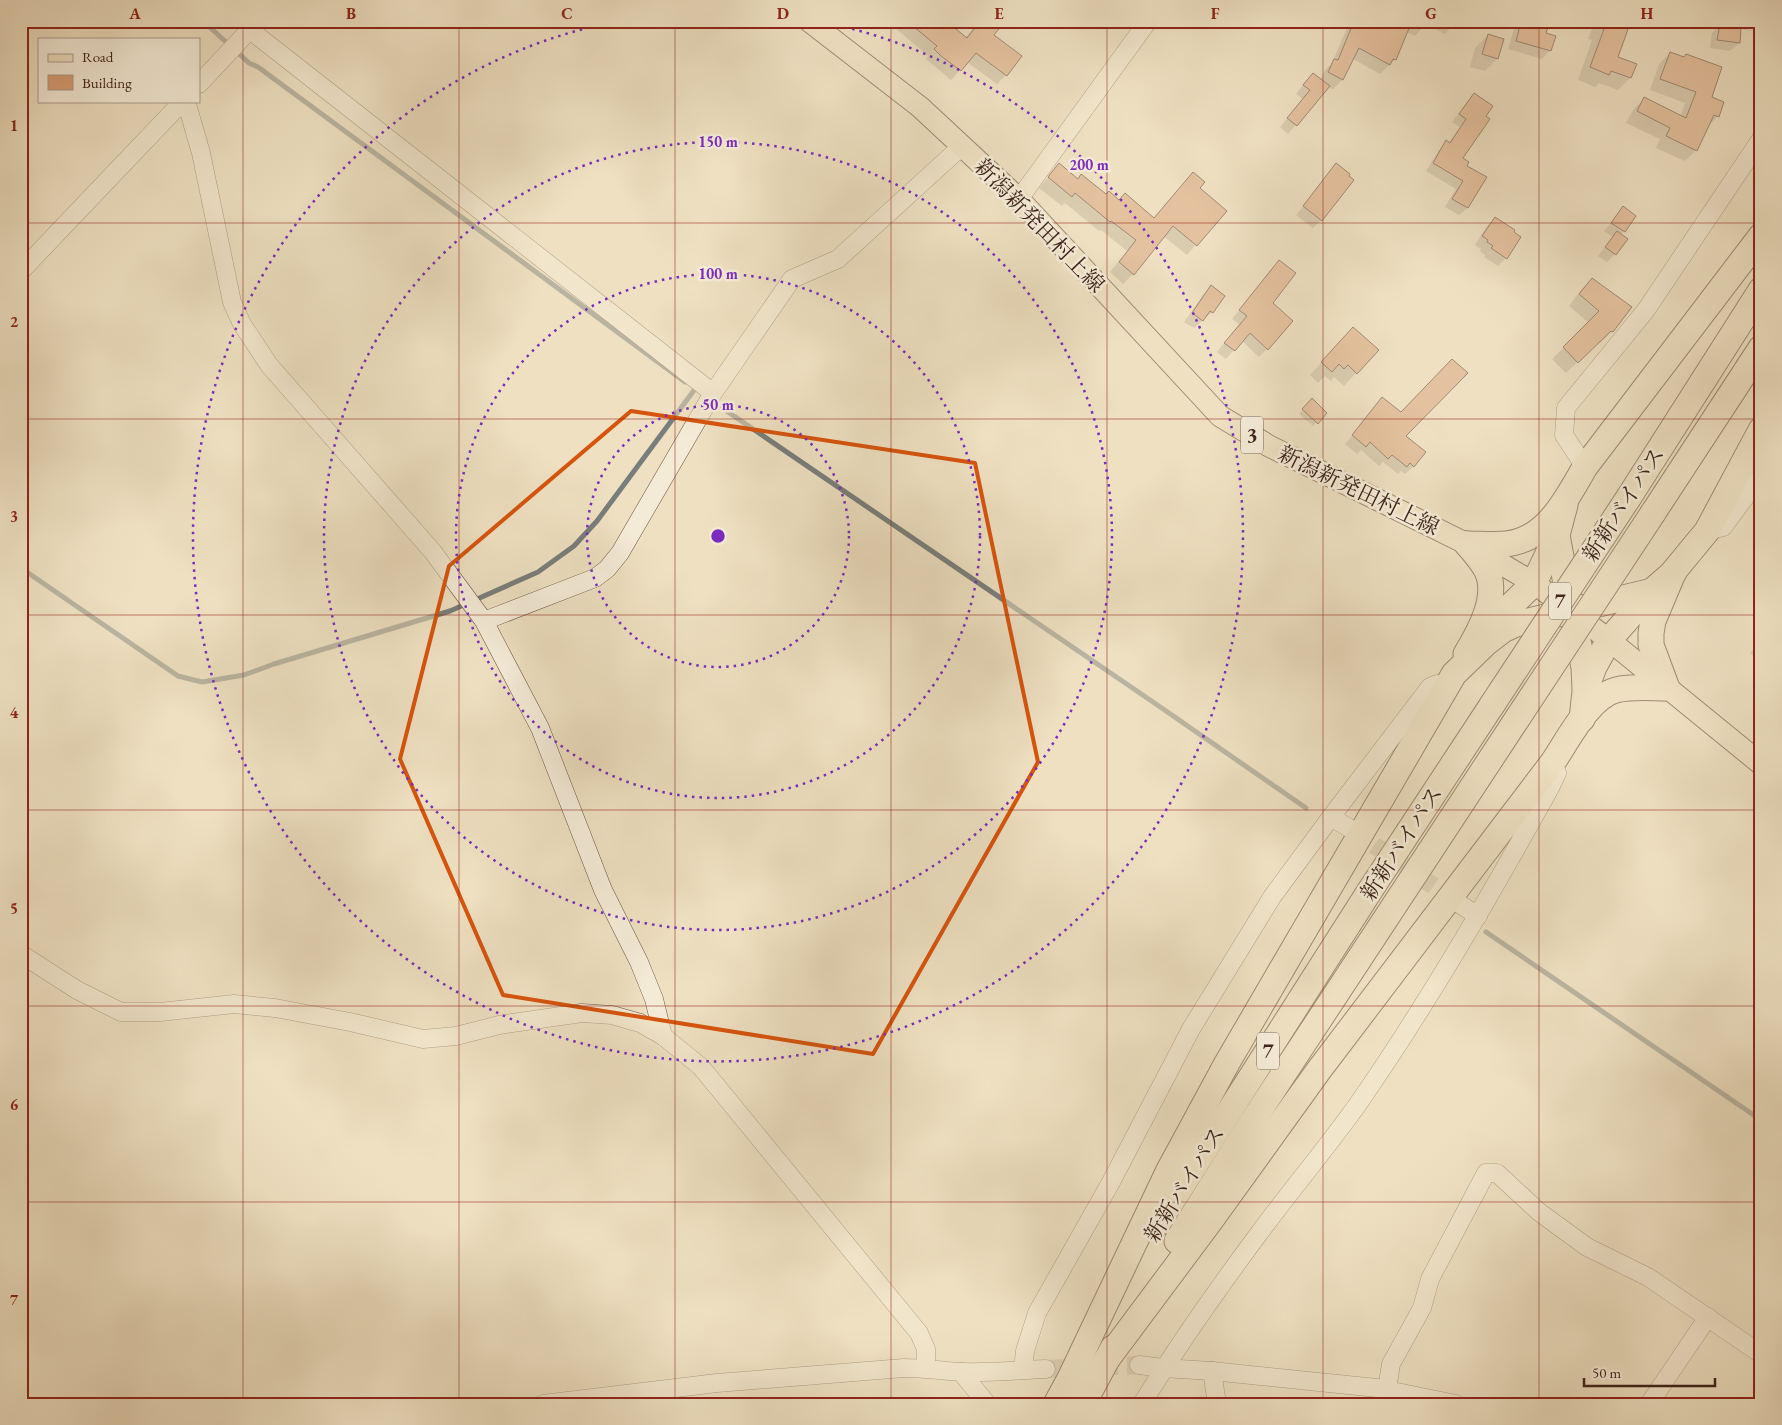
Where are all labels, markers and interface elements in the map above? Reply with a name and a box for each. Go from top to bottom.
text: A [128,3,141,24]
text: B [346,3,356,24]
text: C [561,3,573,24]
text: D [777,3,789,24]
text: E [994,3,1004,24]
text: F [1211,3,1220,24]
text: G [1425,3,1437,24]
text: H [1641,3,1654,24]
legend [38,38,200,102]
text: Road [82,47,114,66]
text: Building [82,73,132,92]
text: 1 [10,115,18,136]
text: 150 m [698,132,738,151]
street label: 新潟新発田村上線 [968,152,1111,299]
text: 200 m [1069,155,1109,174]
text: 100 m [698,264,738,283]
text: 2 [10,311,19,332]
text: 50 m [702,395,734,414]
road number: 3 [1241,416,1263,454]
street label: 新潟新発田村上線 [1273,439,1444,542]
street label: 新新バイパス [1575,441,1671,567]
text: 3 [10,506,18,527]
centre of rings [709,527,727,545]
road number: 7 [1549,582,1571,620]
text: 4 [10,702,19,723]
street label: 新新バイパス [1353,780,1449,906]
text: 5 [10,898,18,919]
road number: 7 [1257,1032,1279,1070]
text: 6 [10,1094,19,1115]
street label: 新新バイパス [1137,1121,1232,1248]
text: 7 [10,1289,19,1310]
scale bar [1584,1355,1716,1387]
text: 50 m [1592,1363,1621,1382]

